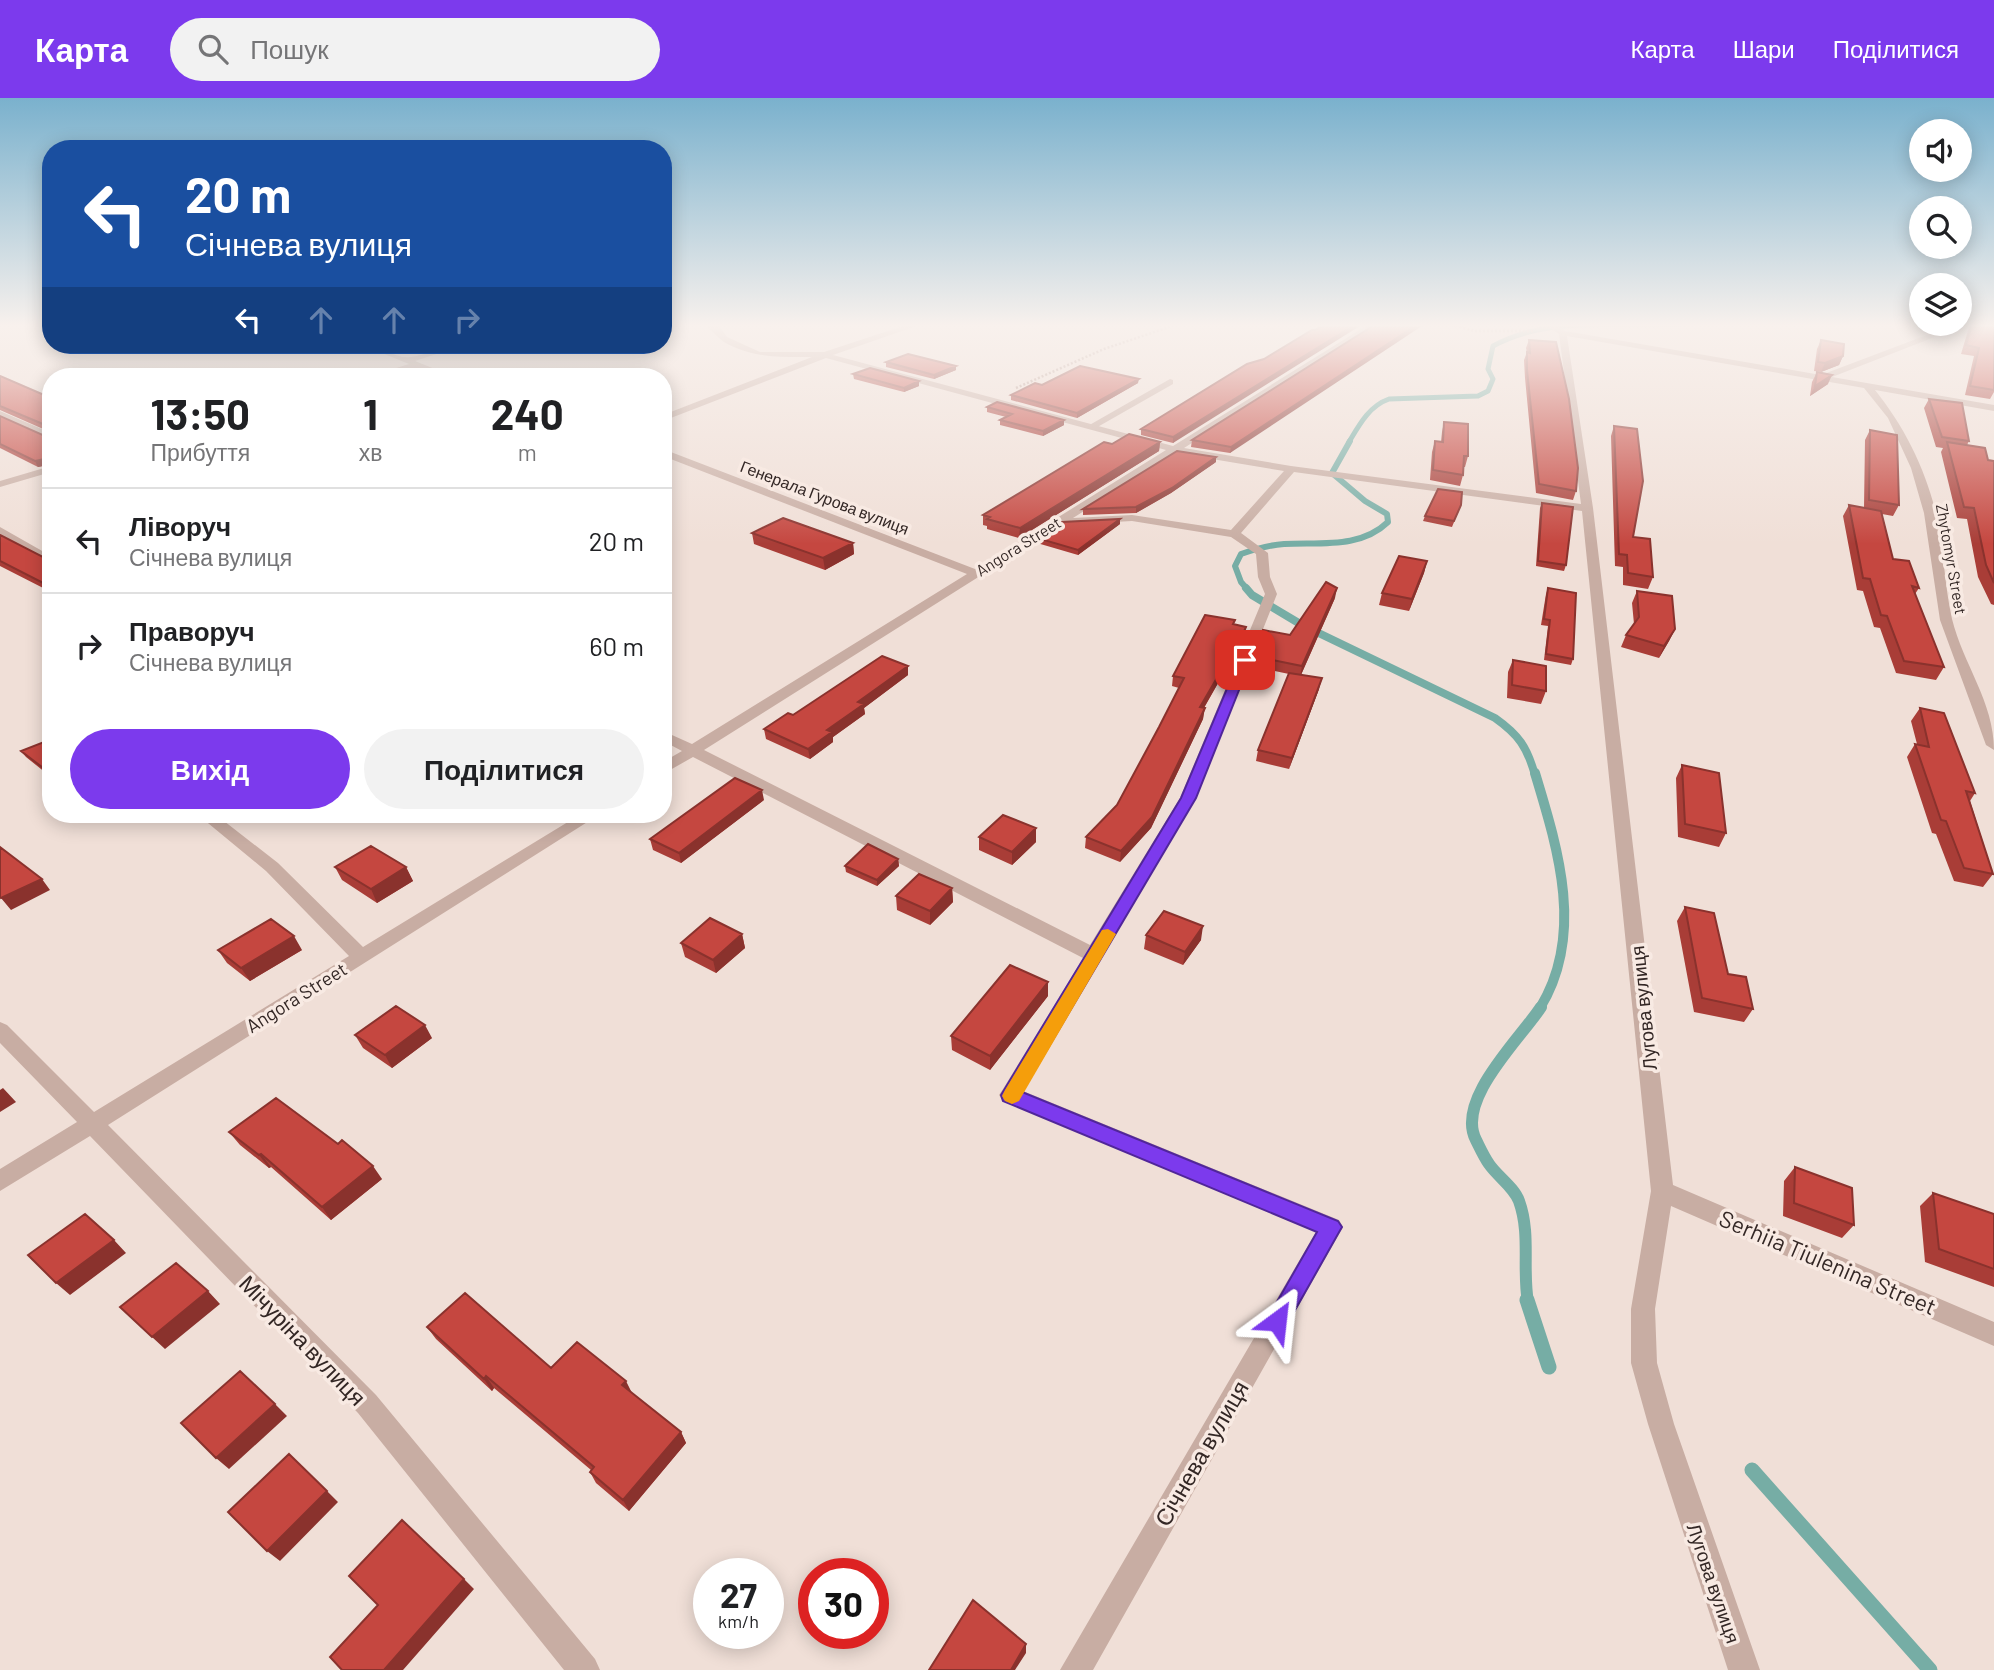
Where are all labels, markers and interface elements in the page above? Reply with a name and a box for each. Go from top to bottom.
search box [170,18,660,81]
text: Карта [35,29,128,69]
icon: search [194,30,232,68]
text: Пошук [250,33,329,64]
text: Карта [1630,34,1695,63]
text: Шари [1733,34,1795,63]
text: Поділитися [1833,34,1959,63]
map controls [1909,119,1972,336]
button: sound [1909,119,1972,182]
text: 20 m [185,164,291,223]
icon: left [70,168,161,259]
button: search [1909,196,1972,259]
text: Січнева вулиця [185,224,412,262]
button: layers [1909,273,1972,336]
icon: left [229,301,267,339]
icon: ahead [302,301,340,339]
icon: ahead [375,301,413,339]
icon: right [448,301,486,339]
text: 13:50 [151,388,250,438]
text: 1 [363,388,378,438]
text: 240 [491,388,564,438]
text: Прибуття [150,438,250,466]
text: хв [359,438,382,466]
text: m [518,438,537,466]
street label: Генерала Гурова вулиця [738,456,912,538]
street label: Zhytomyr Street [1933,502,1971,616]
text: Ліворуч [129,510,231,541]
street label: Angora Street [972,512,1064,580]
icon: left [70,522,108,560]
text: 20 m [589,525,644,556]
text: Січнева вулиця [129,543,292,571]
text: Праворуч [129,615,255,646]
icon: right [70,627,108,665]
text: 60 m [589,630,644,661]
pin [1215,630,1275,690]
icon: arrive [1226,641,1264,679]
text: Січнева вулиця [129,648,292,676]
button: Вихід [70,729,350,809]
button: Поділитися [364,729,644,809]
street label: Лугова вулиця [1625,945,1661,1071]
street label: Angora Street [241,957,351,1037]
street label: Serhiia Tiulenina Street [1715,1204,1941,1320]
street label: Мічуріна вулиця [234,1269,372,1411]
position arrow [1240,1284,1314,1358]
street label: Січнева вулиця [1148,1375,1254,1531]
street label: Лугова вулиця [1683,1520,1745,1646]
speed limit sign: 30 [798,1558,889,1649]
text: 27 [720,1573,757,1615]
text: km/h [718,1610,759,1632]

